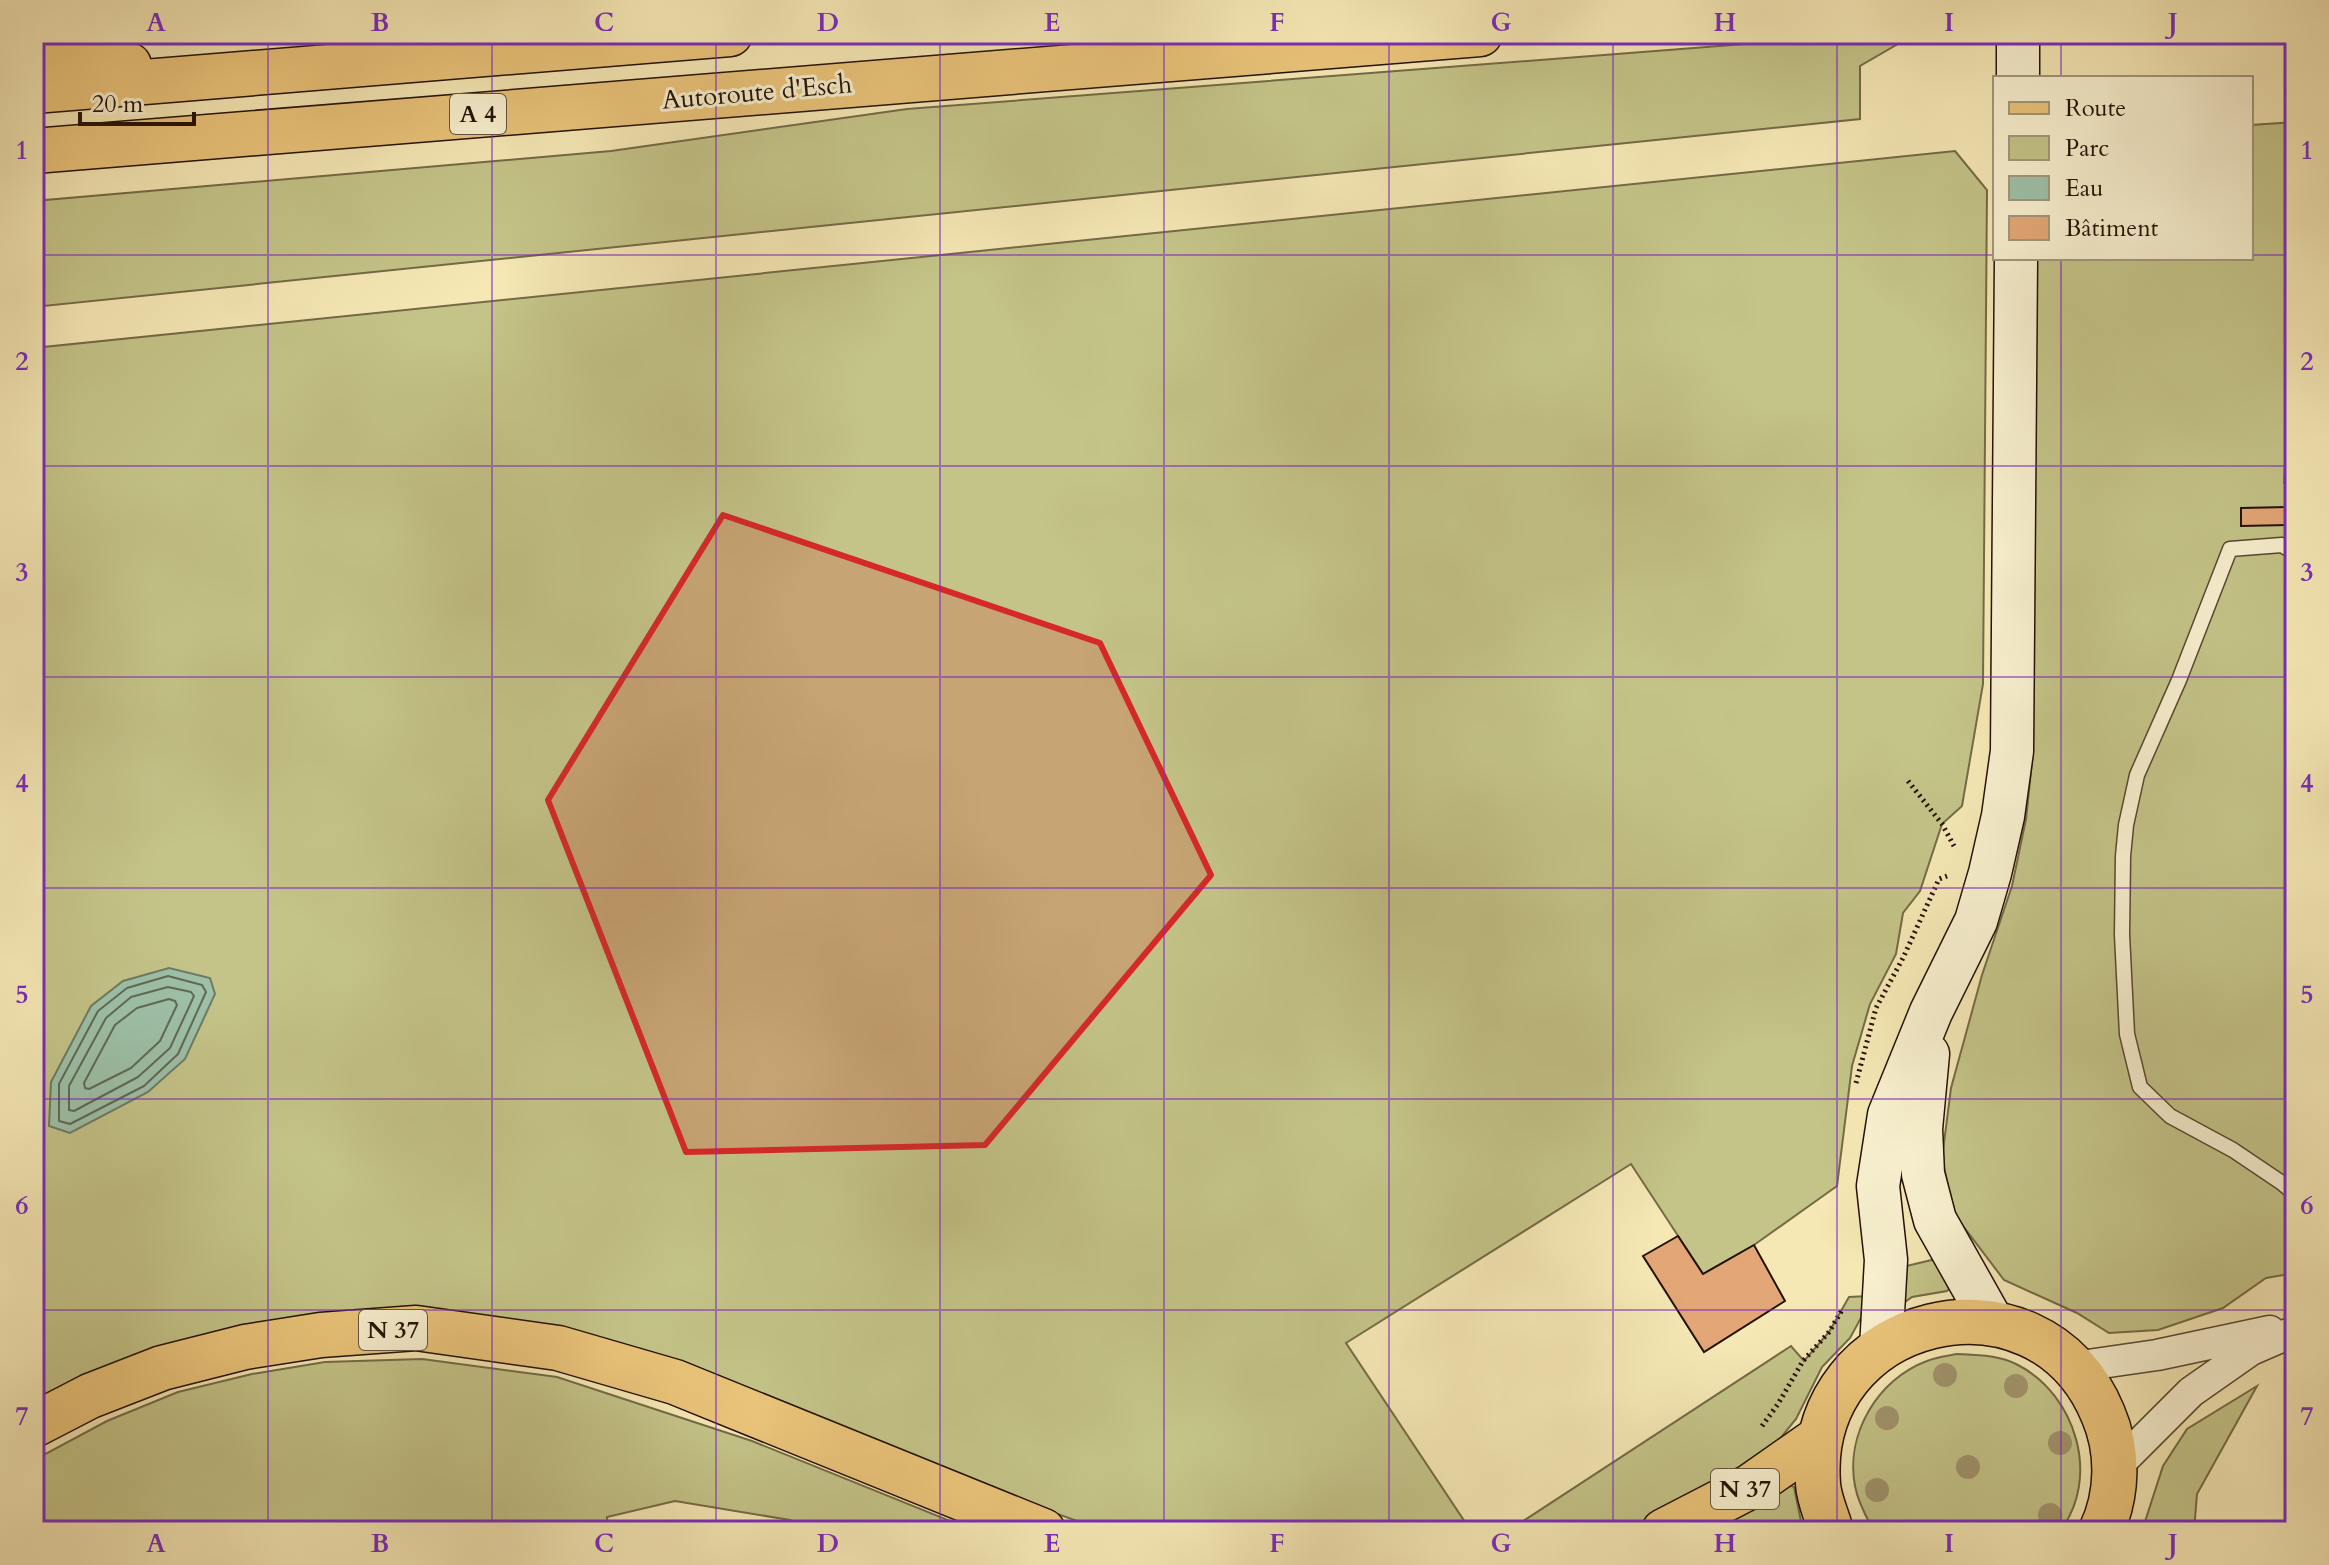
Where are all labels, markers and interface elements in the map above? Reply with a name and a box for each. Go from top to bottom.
text: A [146,5,166,40]
text: B [371,5,389,40]
text: C [594,5,614,40]
text: D [817,5,839,40]
text: E [1044,5,1060,40]
text: F [1269,5,1285,40]
text: G [1490,5,1512,40]
text: H [1714,5,1737,40]
text: I [1944,5,1954,40]
text: J [2164,5,2178,40]
street label: Autoroute d'Esch [661,66,853,118]
scale bar [80,76,194,126]
legend [1993,76,2253,260]
text: 20 m [92,88,144,121]
text: Route [2065,92,2126,125]
road number: A 4 [450,94,506,134]
text: Parc [2065,132,2109,165]
text: 1 [15,133,29,168]
text: 1 [2300,133,2314,168]
text: Eau [2065,172,2103,205]
text: Bâtiment [2065,212,2159,245]
text: 2 [15,344,29,379]
text: 2 [2300,344,2314,379]
text: 3 [15,555,29,590]
text: 3 [2300,555,2314,590]
text: 4 [15,766,29,801]
text: 4 [2300,766,2314,801]
text: 5 [15,977,29,1012]
text: 5 [2300,977,2314,1012]
text: 6 [15,1188,29,1223]
text: 6 [2300,1188,2314,1223]
road number: N 37 [359,1310,427,1350]
text: 7 [15,1399,29,1434]
text: 7 [2300,1399,2314,1434]
road number: N 37 [1711,1469,1779,1509]
text: A [146,1526,166,1561]
text: B [371,1526,389,1561]
text: C [594,1526,614,1561]
text: D [817,1526,839,1561]
text: E [1044,1526,1060,1561]
text: F [1269,1526,1285,1561]
text: G [1490,1526,1512,1561]
text: H [1714,1526,1737,1561]
text: I [1944,1526,1954,1561]
text: J [2164,1526,2178,1561]

